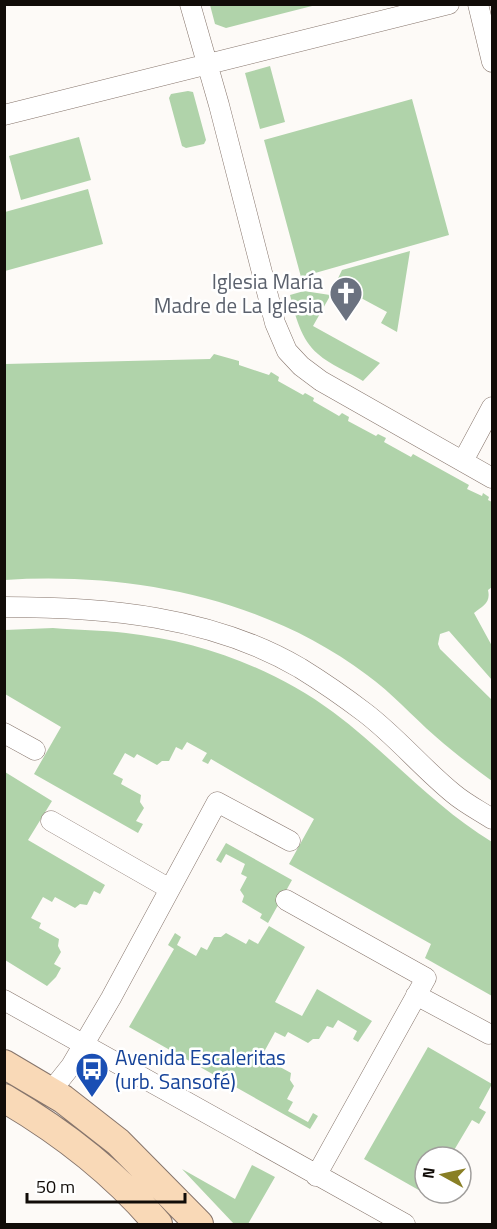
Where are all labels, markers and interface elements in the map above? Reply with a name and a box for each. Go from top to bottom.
place label: Iglesia María Madre de La Iglesia [154,265,323,321]
church icon: Iglesia María Madre de La Iglesia [328,275,364,322]
place label: Avenida Escaleritas (urb. Sansofé) [115,1041,286,1097]
bus stop icon: Avenida Escaleritas (urb. Sansofé) [74,1051,110,1098]
north arrow [413,1145,473,1205]
scale bar [27,1166,184,1204]
text: N [415,1166,441,1180]
text: 50 m [36,1173,75,1200]

